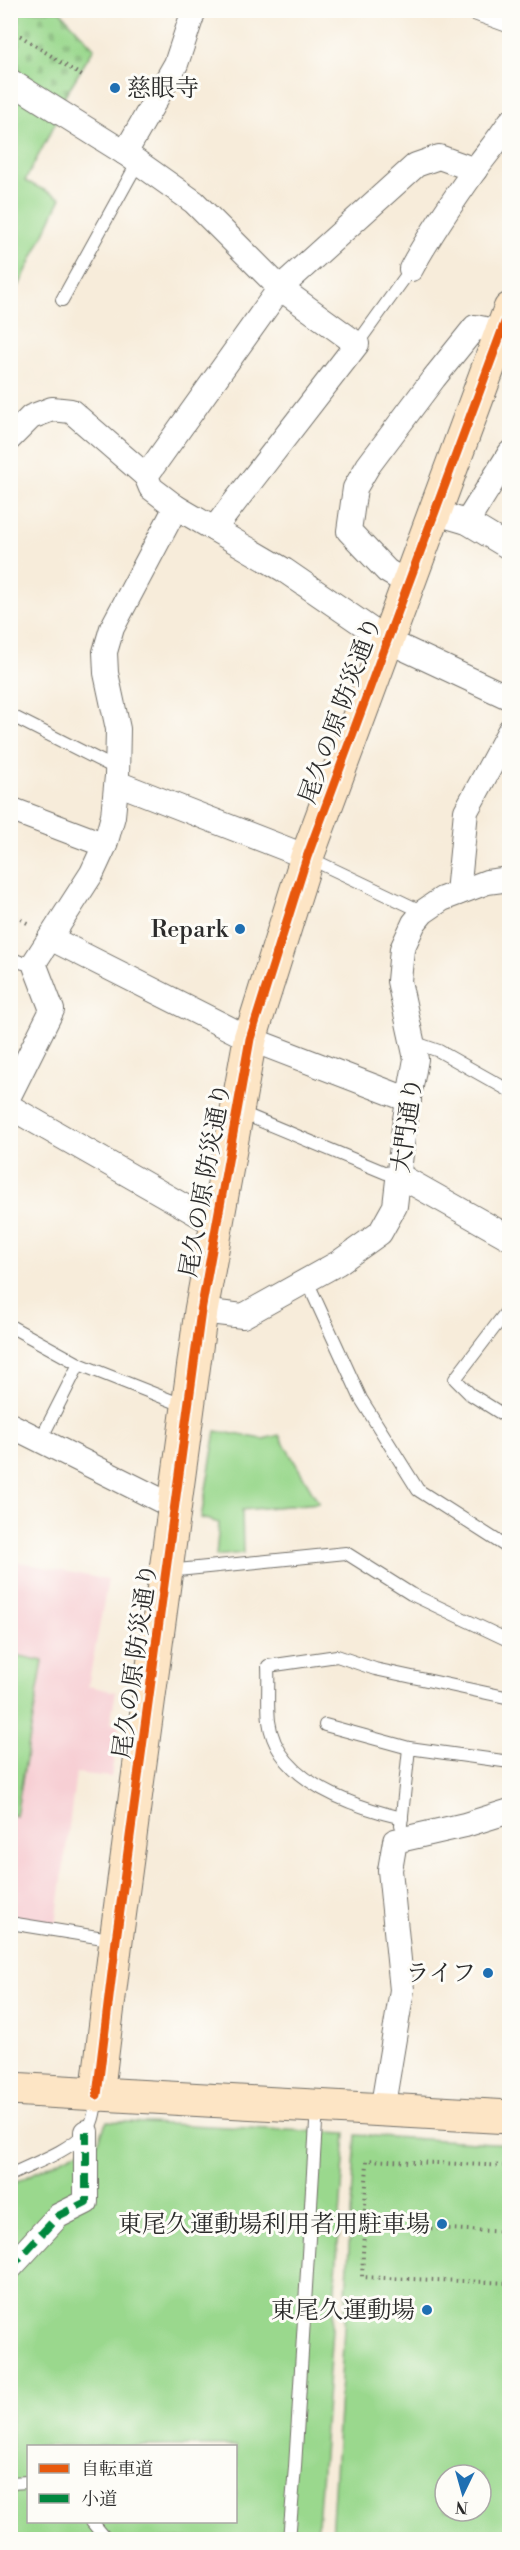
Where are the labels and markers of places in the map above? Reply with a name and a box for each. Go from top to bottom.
place label: 慈眼寺 [127,74,199,104]
marker: 慈眼寺 [108,81,122,95]
place label: Repark [151,915,229,945]
marker: Repark [233,922,247,936]
place label: ライフ [405,1959,476,1989]
marker: ライフ [481,1966,495,1980]
place label: 東尾久運動場利用者用駐車場 [118,2210,430,2240]
marker: 東尾久運動場利用者用駐車場 [435,2217,449,2231]
place label: 東尾久運動場 [271,2296,415,2326]
marker: 東尾久運動場 [420,2303,434,2317]

